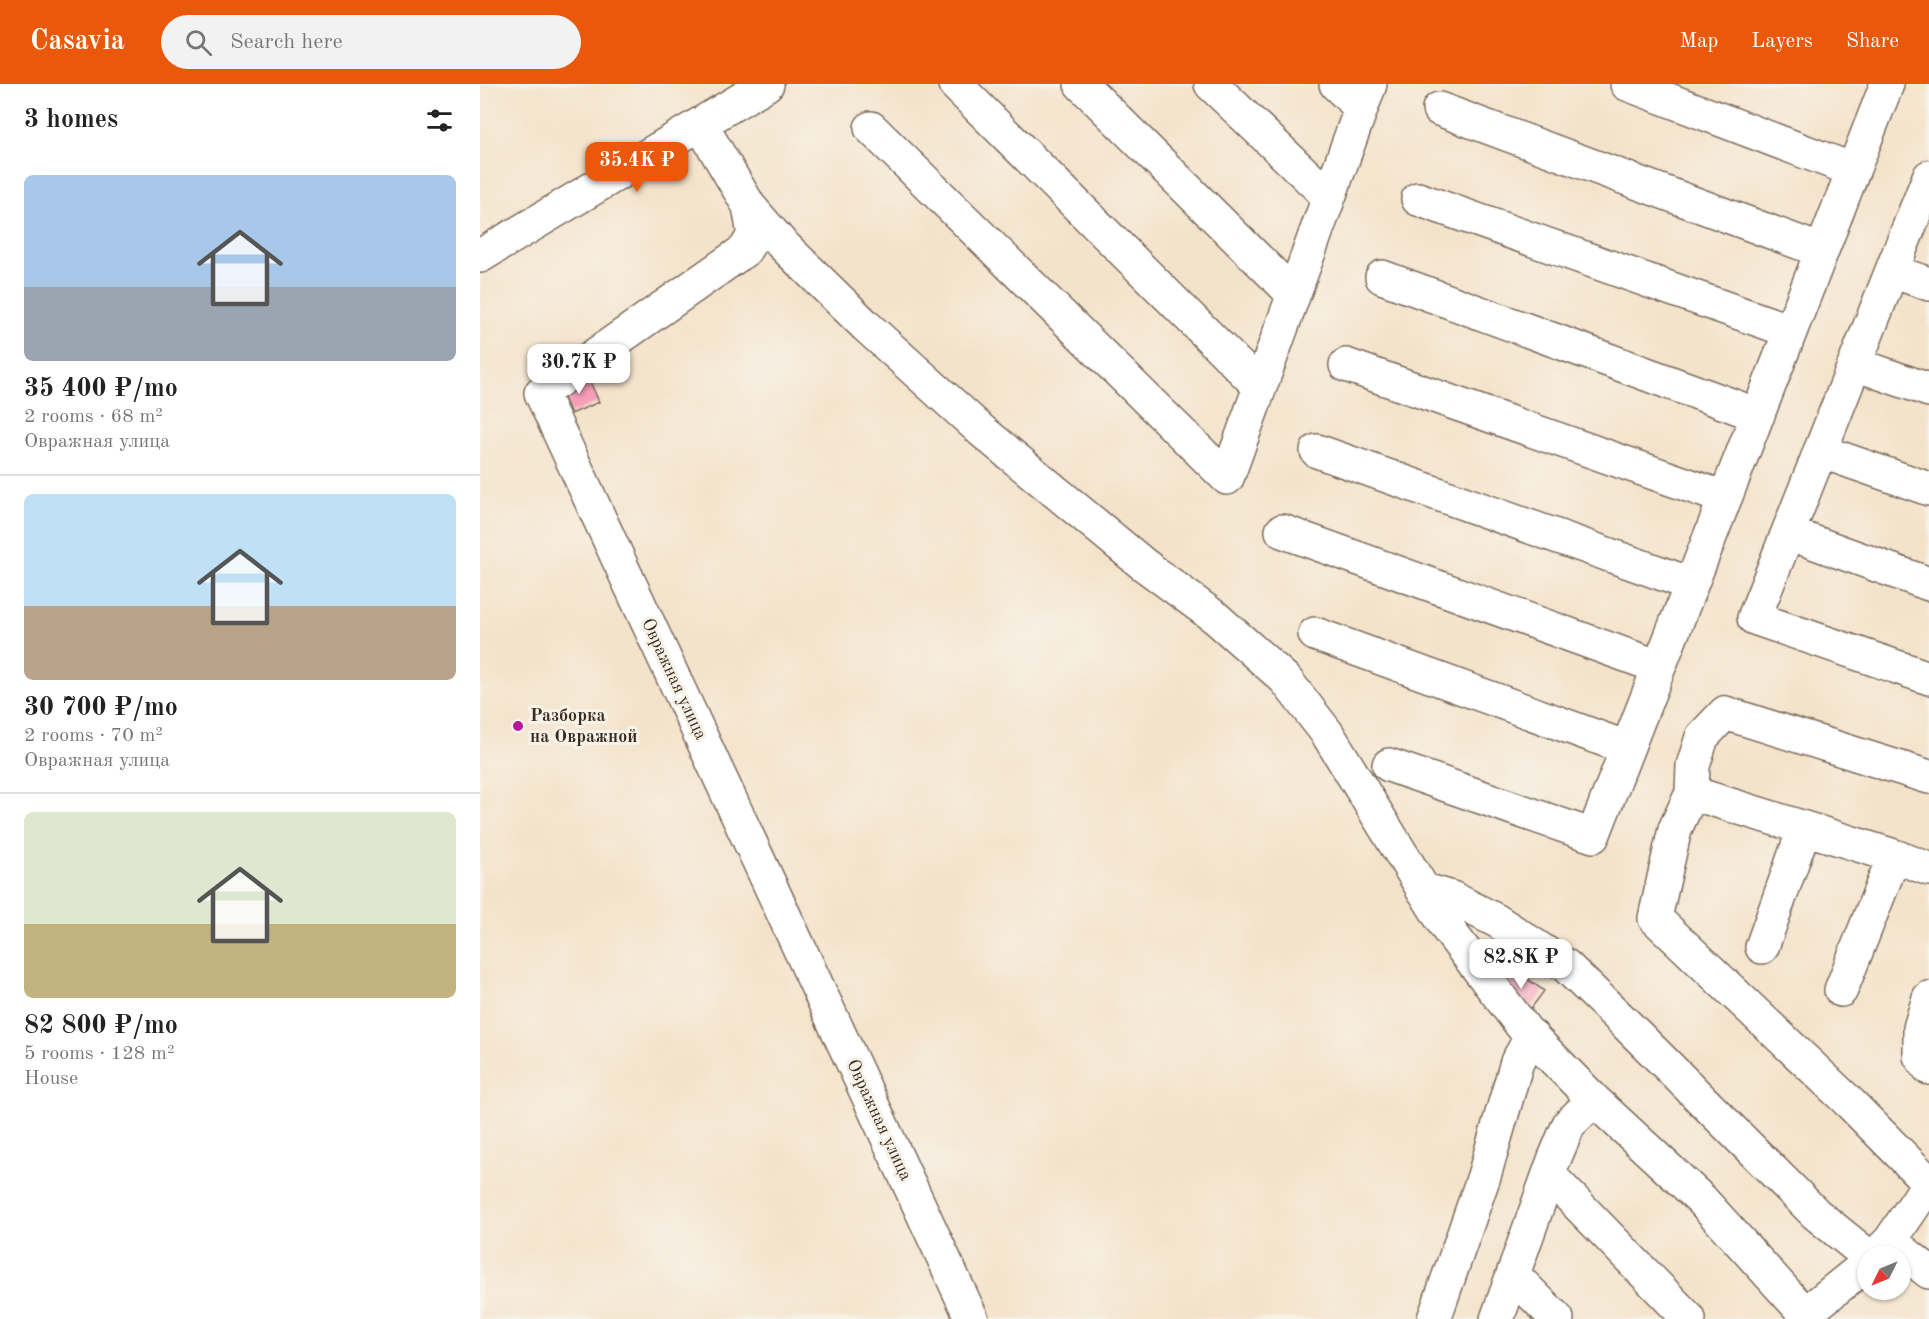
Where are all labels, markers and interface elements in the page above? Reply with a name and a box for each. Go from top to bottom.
search box [161,15,581,69]
icon: search [182,26,215,59]
text: Casavia [30,28,125,56]
text: Search here [230,31,343,53]
text: Map [1679,31,1718,52]
text: Layers [1751,31,1813,52]
text: Share [1846,31,1899,52]
icon: filters [423,104,456,137]
text: 3 homes [24,107,118,133]
pin: 35.4K ₽ [582,142,692,193]
text: 35.4K ₽ [599,151,675,171]
icon: home [186,214,294,322]
pin: 30.7K ₽ [524,344,634,395]
text: 30.7K ₽ [541,353,617,373]
text: 35 400 ₽/mo [24,376,178,402]
text: 2 rooms · 68 m² [24,407,163,427]
text: Овражная улица [24,432,170,452]
icon: home [186,533,294,641]
street label: Овражная улица [638,616,710,743]
text: 30 700 ₽/mo [24,695,178,721]
place label: Разборка на Овражной [530,707,638,746]
marker: Разборка на Овражной [511,719,525,733]
text: 2 rooms · 70 m² [24,726,163,746]
text: Овражная улица [24,751,170,771]
icon: home [186,851,294,959]
pin: 82.8K ₽ [1466,939,1576,990]
text: 82.8K ₽ [1483,948,1559,968]
text: 82 800 ₽/mo [24,1013,178,1039]
text: 5 rooms · 128 m² [24,1044,174,1064]
street label: Овражная улица [843,1057,915,1184]
text: House [24,1069,78,1089]
north arrow [1857,1246,1911,1300]
map controls [1857,1246,1911,1300]

